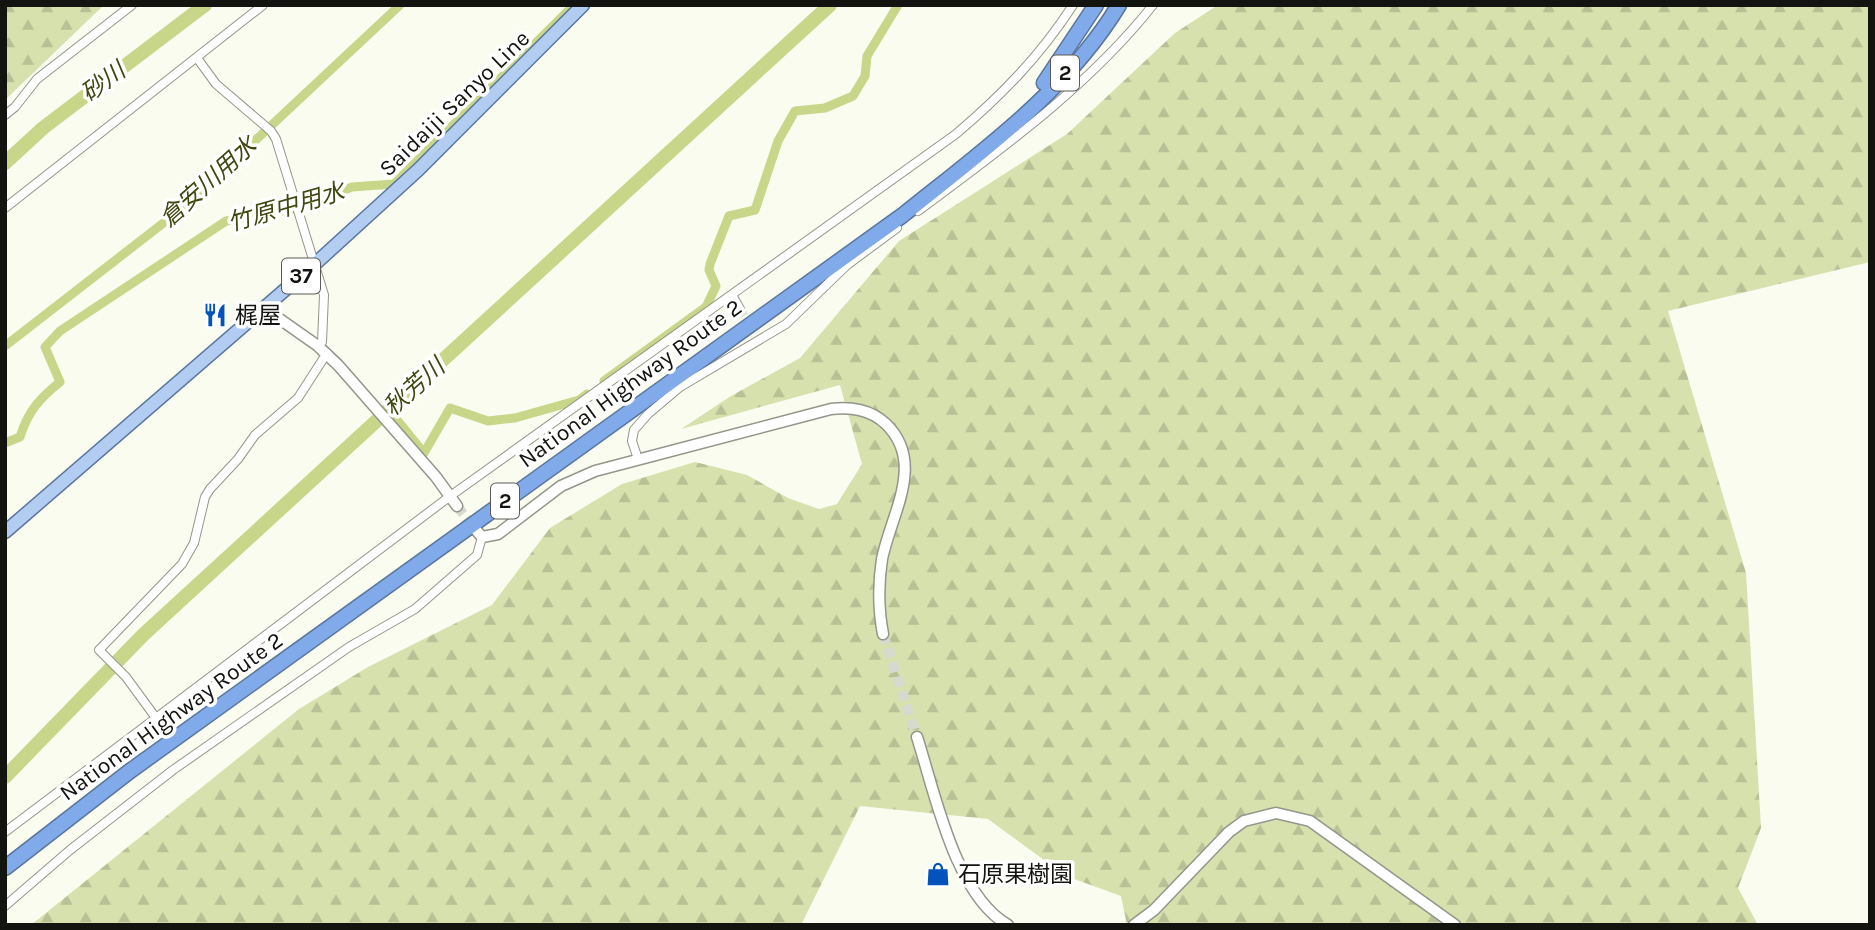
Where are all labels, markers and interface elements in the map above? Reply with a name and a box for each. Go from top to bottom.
street label: Saidaiji Sanyo Line [374,25,535,182]
water label: 砂川 [75,55,133,108]
road number: 2 [1051,56,1079,90]
water label: 倉安川用水 [154,129,264,233]
water label: 竹原中用水 [224,176,350,237]
road number: 37 [282,258,320,294]
street label: National Highway Route 2 [513,293,747,473]
restaurant icon: 梶屋 [201,301,229,329]
place label: 梶屋 [235,302,281,329]
water label: 秋芳川 [378,350,452,421]
road number: 2 [491,484,519,518]
street label: National Highway Route 2 [54,626,288,806]
shop icon: 石原果樹園 [924,860,952,888]
place label: 石原果樹園 [958,861,1073,888]

